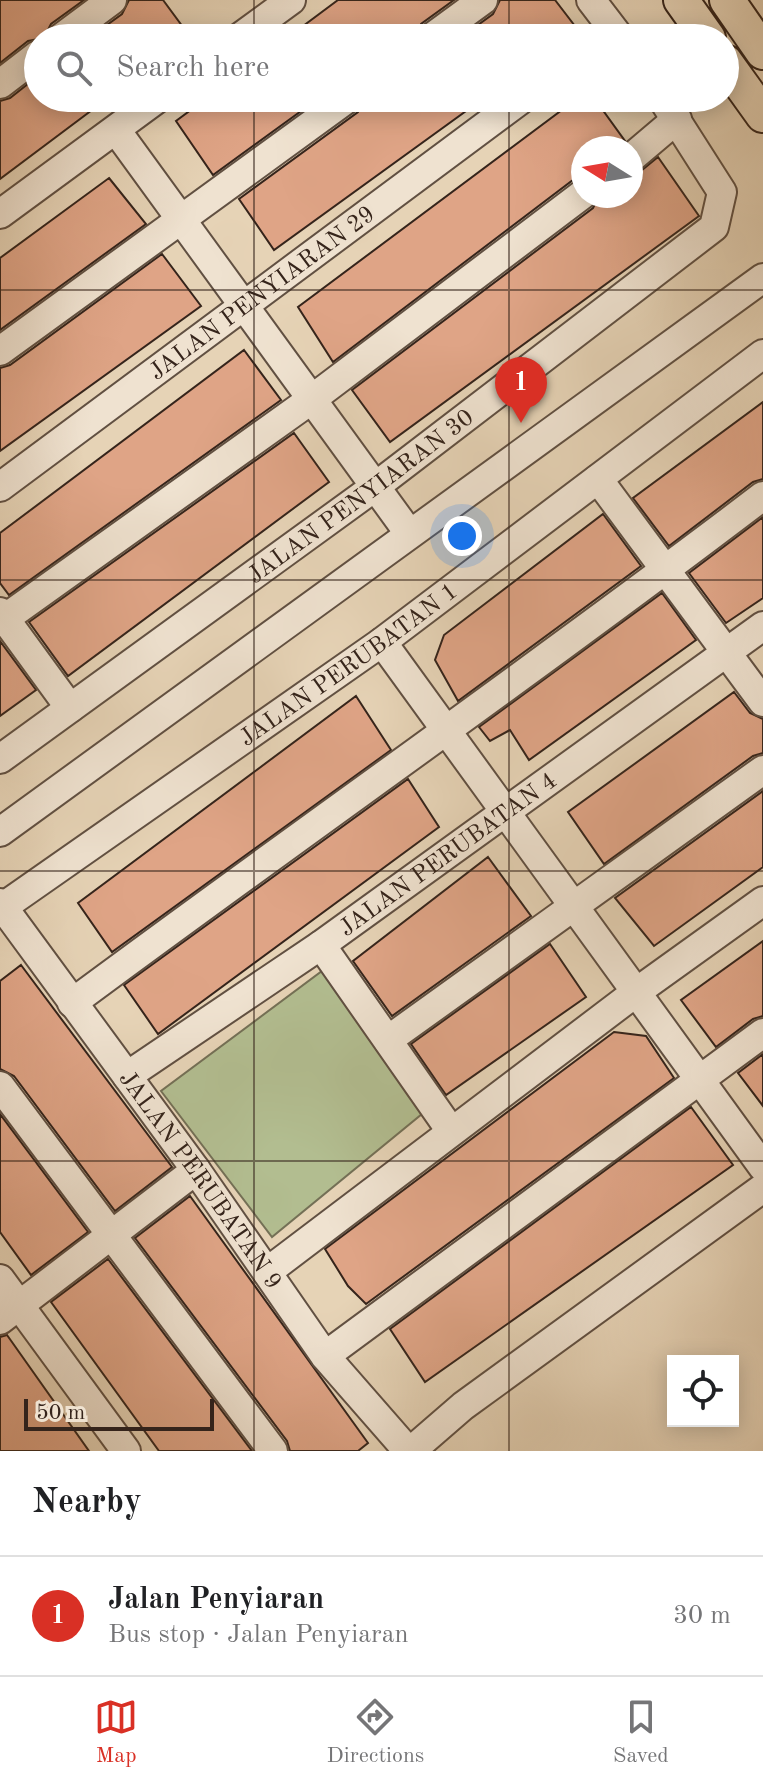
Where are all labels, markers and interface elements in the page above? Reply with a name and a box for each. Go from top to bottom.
search box [24,24,739,112]
icon: search [52,46,96,90]
text: Search here [116,53,270,83]
north arrow [571,136,643,208]
street label: JALAN PENYIARAN 29 [145,202,380,386]
pin: 1 [495,357,547,423]
street label: JALAN PENYIARAN 30 [244,406,479,589]
your location [442,516,482,556]
street label: JALAN PERUBATAN 1 [236,579,463,752]
street label: JALAN PERUBATAN 4 [335,769,562,942]
street label: JALAN PERUBATAN 9 [114,1067,285,1294]
map controls [667,1355,739,1427]
button: locate [667,1355,739,1427]
scale bar [24,1395,214,1431]
text: 50 m [36,1402,85,1424]
text: Nearby [32,1486,142,1520]
text: Jalan Penyiaran [108,1585,324,1615]
text: 1 [50,1603,66,1629]
text: 30 m [673,1603,731,1629]
text: Bus stop · Jalan Penyiaran [108,1622,409,1648]
tab: Map [94,1695,138,1770]
tab: Directions [327,1695,424,1770]
tab: Saved [613,1695,669,1770]

